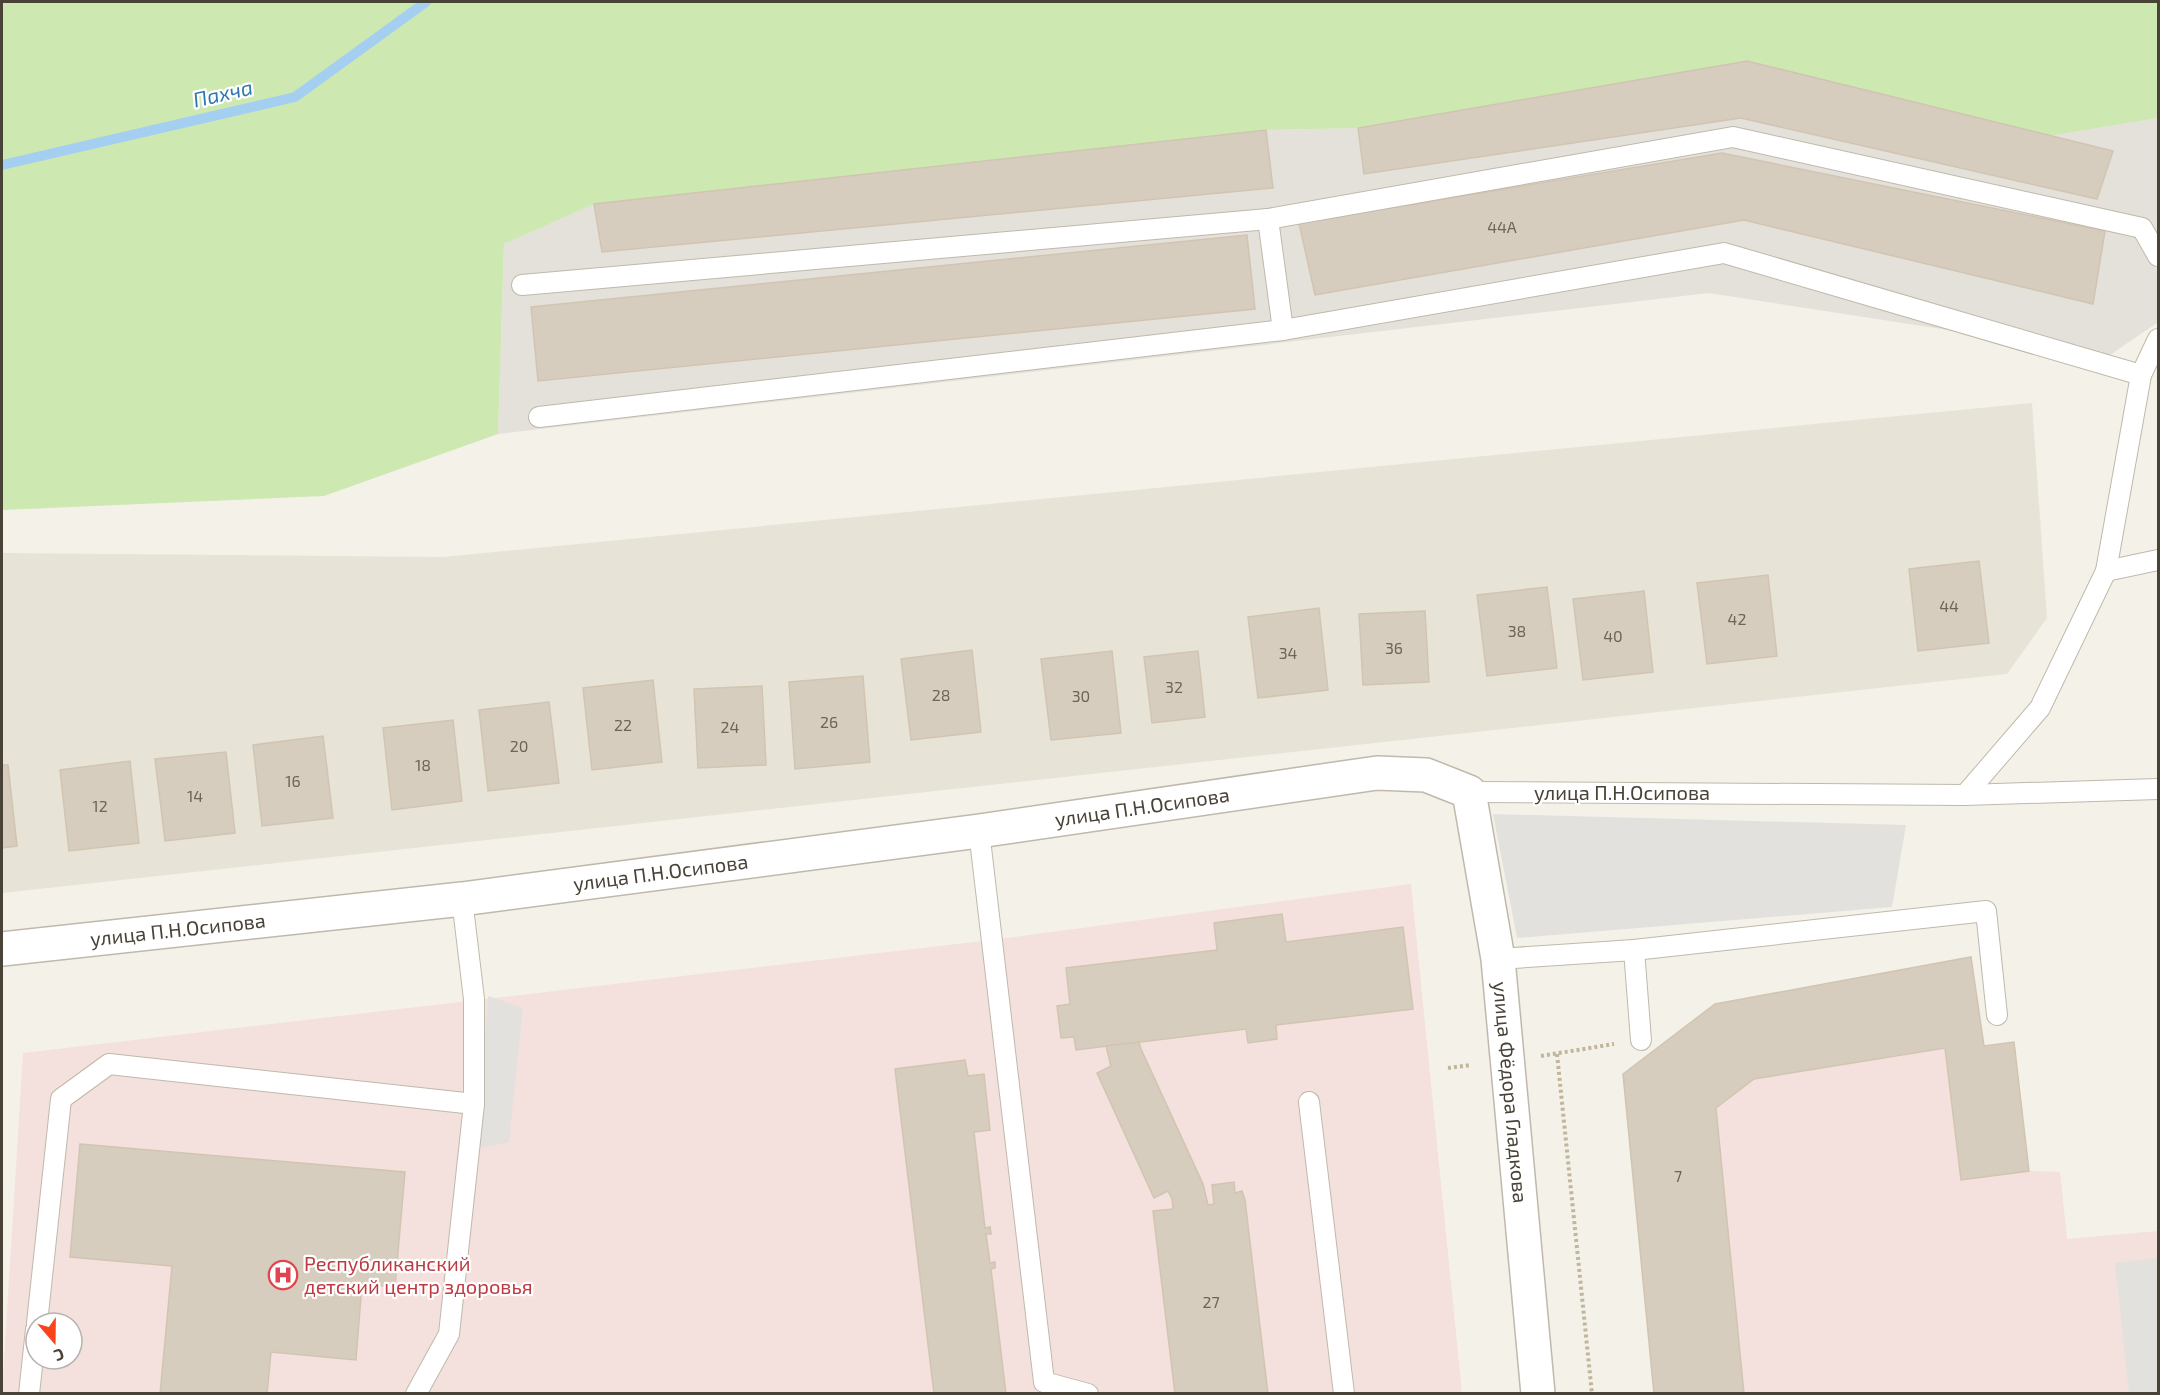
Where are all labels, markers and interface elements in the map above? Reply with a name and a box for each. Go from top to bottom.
water label: Пахча [190,74,255,112]
house number: 44А [1487,217,1517,236]
house number: 44 [1939,596,1959,615]
house number: 42 [1728,609,1746,628]
house number: 38 [1508,621,1526,640]
house number: 40 [1603,626,1623,645]
house number: 36 [1385,638,1403,657]
house number: 34 [1279,643,1298,662]
house number: 32 [1165,677,1183,696]
house number: 28 [932,685,950,704]
house number: 30 [1072,686,1090,705]
house number: 26 [820,712,838,731]
house number: 22 [614,715,632,734]
house number: 24 [721,717,740,736]
house number: 20 [510,736,528,755]
house number: 18 [415,755,431,774]
house number: 16 [285,771,301,790]
street label: улица П.Н.Осипова [1534,780,1710,805]
street label: улица П.Н.Осипова [1053,782,1231,832]
house number: 14 [187,786,203,805]
house number: 12 [92,796,108,815]
street label: улица П.Н.Осипова [572,849,749,896]
street label: улица П.Н.Осипова [89,907,267,951]
street label: улица Фёдора Гладкова [1488,980,1533,1204]
house number: 7 [1674,1166,1682,1185]
place label: Республиканский детский центр здоровья [304,1251,533,1298]
hospital icon: Республиканский детский центр здоровья [267,1259,299,1291]
house number: 27 [1202,1292,1220,1311]
north arrow [24,1311,84,1371]
text: С [52,1345,67,1366]

